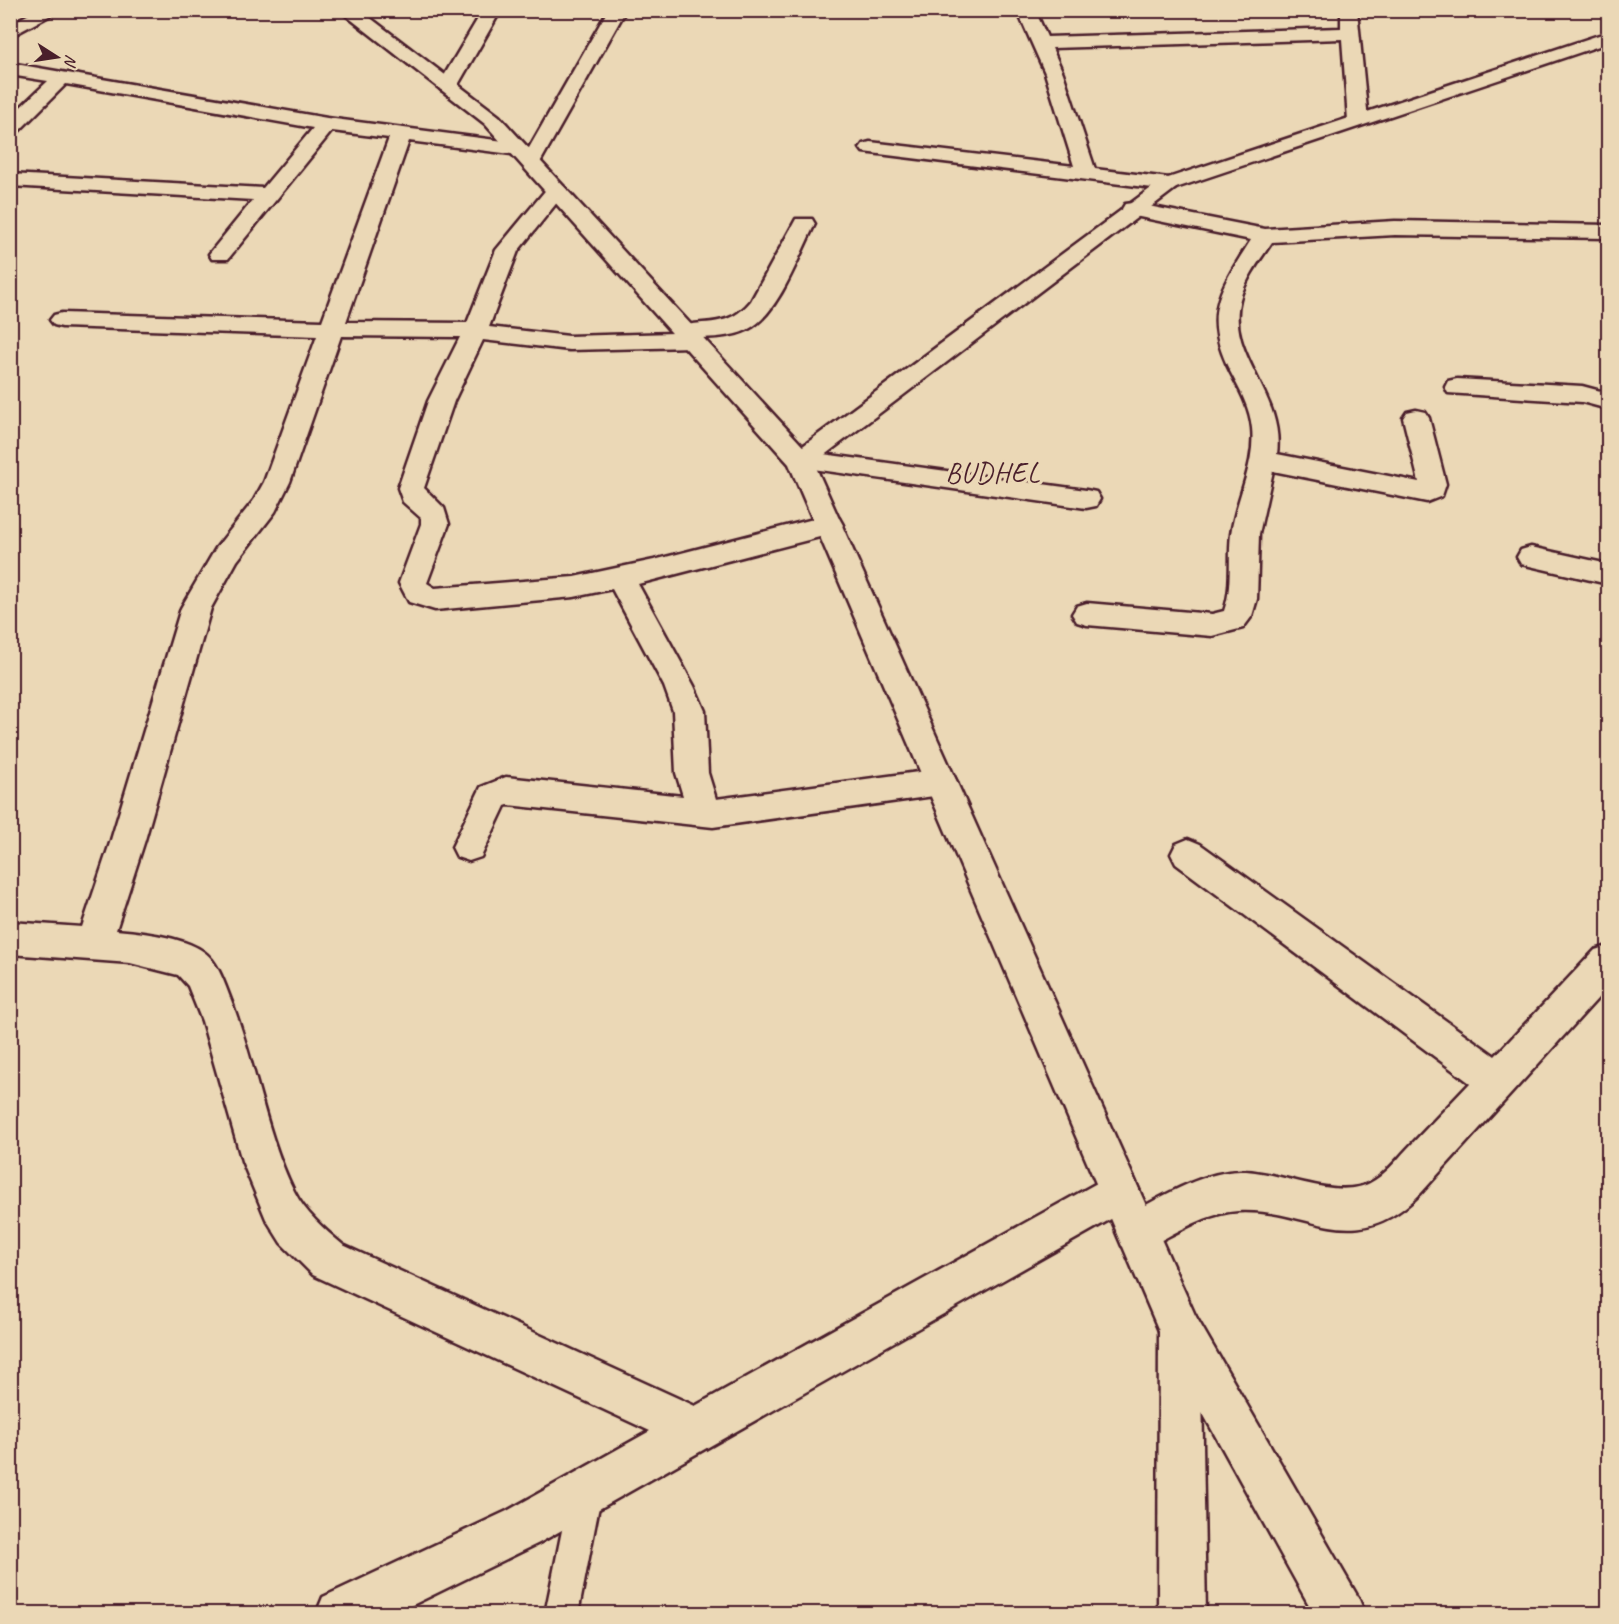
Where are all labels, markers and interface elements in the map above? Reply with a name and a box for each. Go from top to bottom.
north arrow [27,27,87,87]
text: N [59,53,82,70]
district label: BUDHEL [945,455,1041,490]

